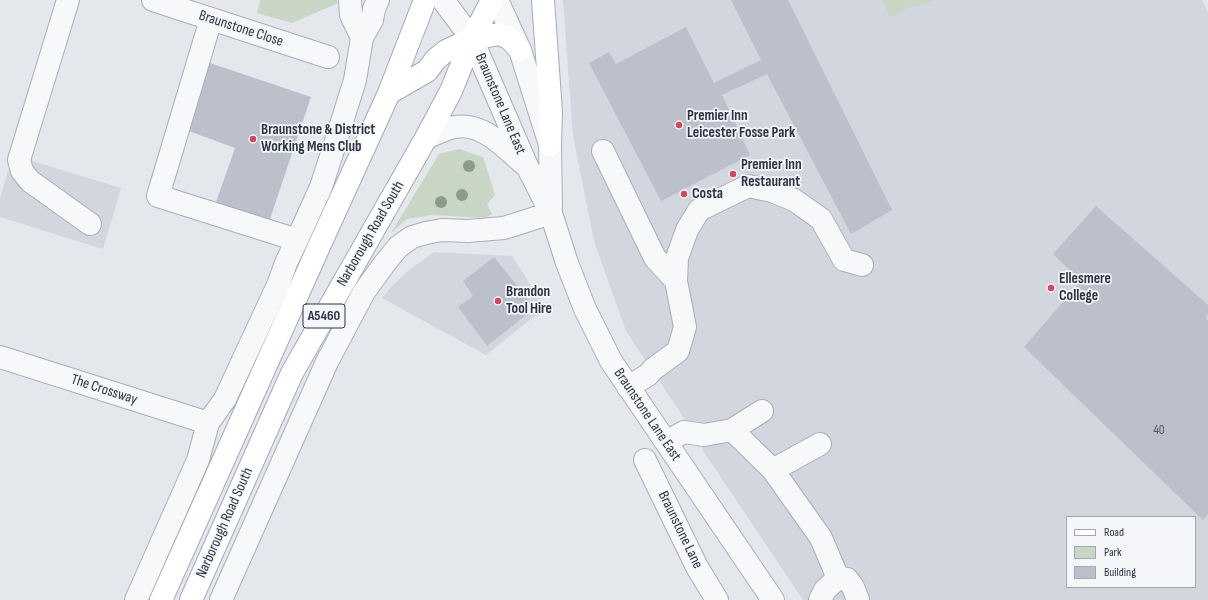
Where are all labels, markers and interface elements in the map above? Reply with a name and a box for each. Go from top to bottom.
street label: Braunstone Close [196,7,286,51]
street label: Braunstone Lane East [471,51,529,157]
place label: Premier Inn Leicester Fosse Park [687,107,795,142]
marker: Premier Inn Leicester Fosse Park [674,120,684,130]
place label: Braunstone & District Working Mens Club [261,121,375,156]
marker: Braunstone & District Working Mens Club [248,134,258,144]
place label: Premier Inn Restaurant [741,156,802,191]
marker: Premier Inn Restaurant [728,169,738,179]
street label: Narborough Road South [334,178,408,290]
place label: Costa [692,185,723,203]
marker: Costa [679,189,689,199]
place label: Ellesmere College [1059,270,1111,305]
place label: Brandon Tool Hire [506,283,552,318]
marker: Ellesmere College [1046,283,1056,293]
marker: Brandon Tool Hire [493,296,503,306]
road number: A5460 [303,304,345,328]
street label: Braunstone Lane East [609,365,685,465]
street label: The Crossway [69,371,139,409]
house number: 40 [1153,423,1165,439]
street label: Narborough Road South [193,465,257,581]
street label: Braunstone Lane [654,488,706,572]
legend [1066,516,1196,588]
text: Road [1104,525,1124,540]
text: Park [1104,545,1122,560]
text: Building [1104,565,1136,580]

